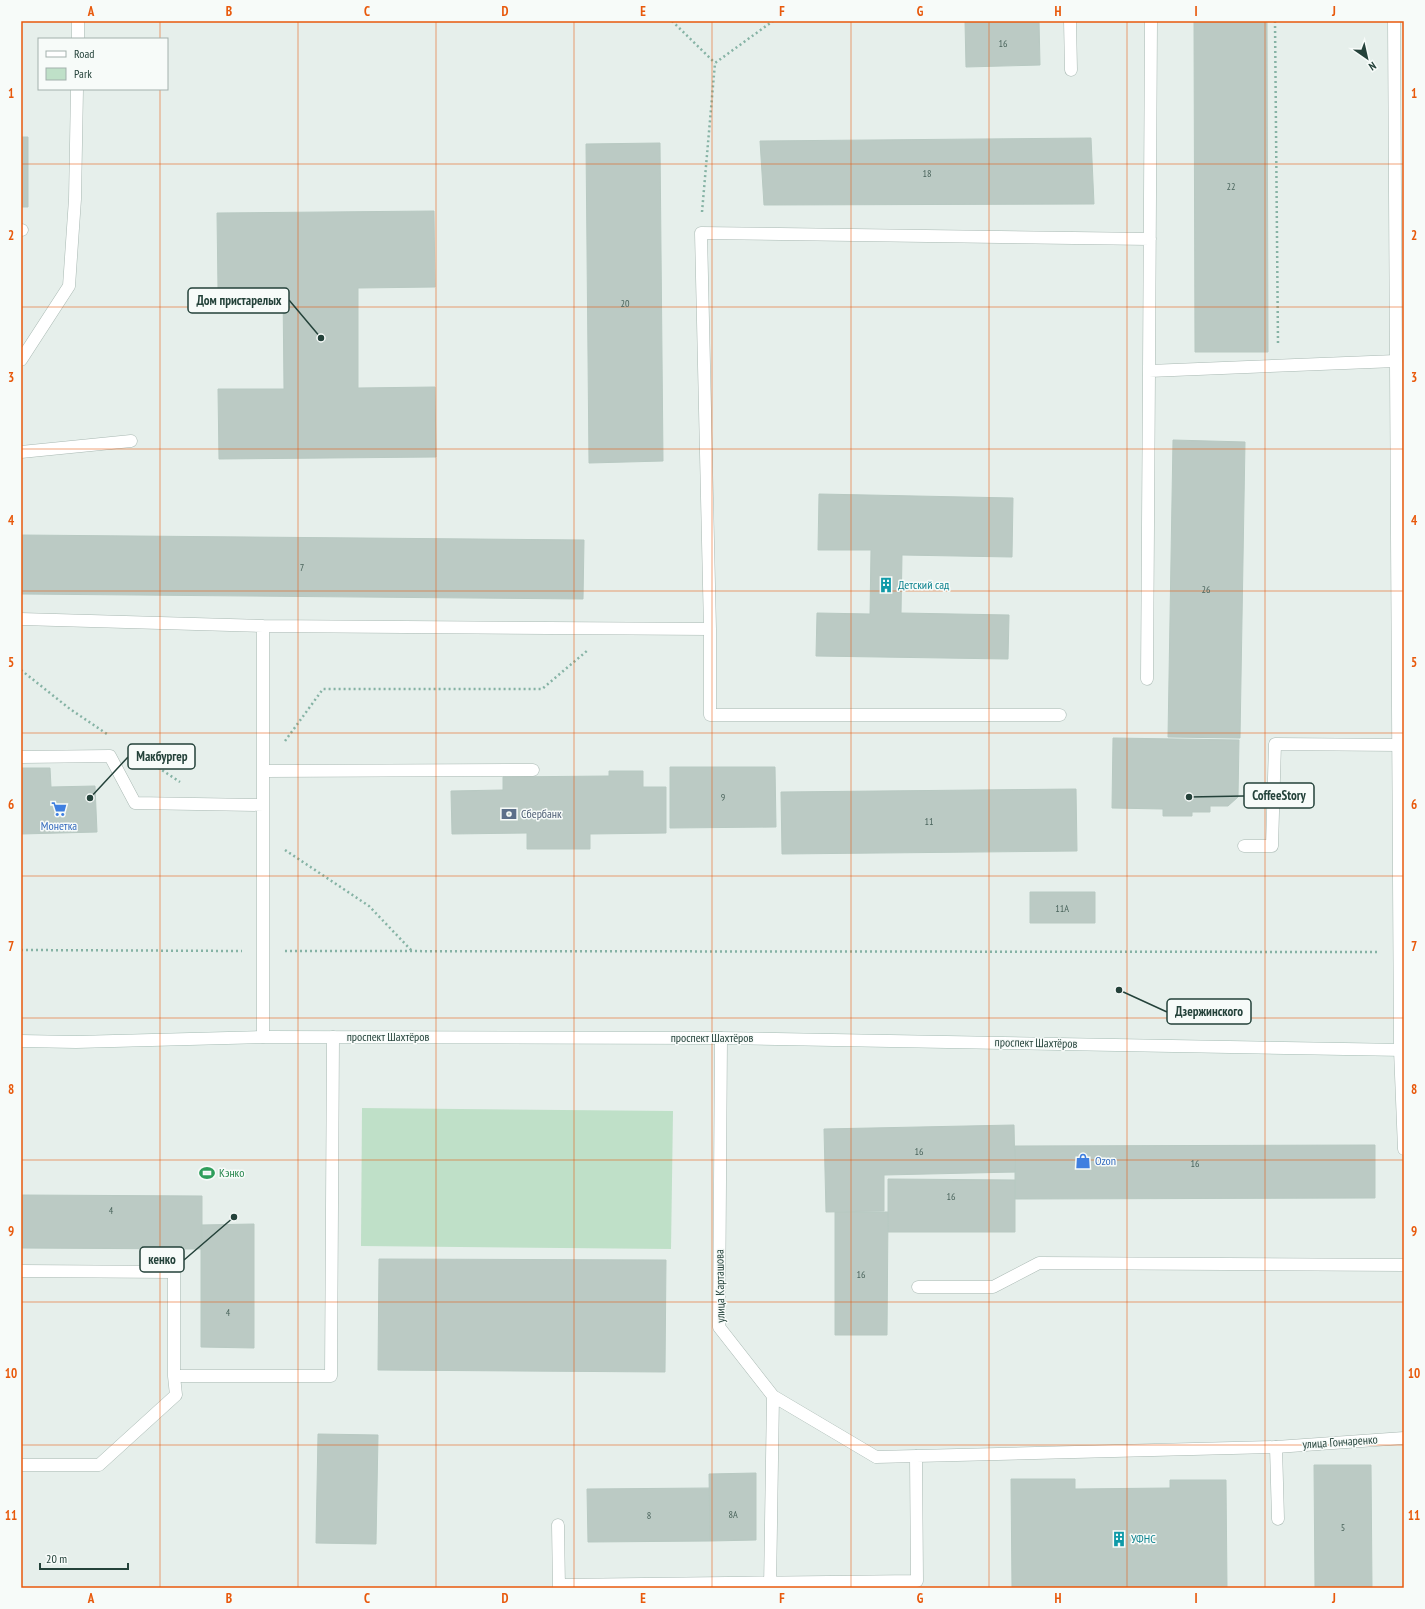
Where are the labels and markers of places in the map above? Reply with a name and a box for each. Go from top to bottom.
callout: Дом пристарелых [188,288,289,313]
building icon: Детский сад [877,576,895,594]
place label: Детский сад [898,577,950,592]
callout: Макбургер [128,744,195,769]
callout: CoffeeStory [1244,783,1314,808]
supermarket icon: Монетка [50,800,68,818]
bank icon: Сбербанк [500,805,518,823]
place label: Сбербанк [521,806,562,821]
place label: Монетка [41,818,77,833]
callout: Дзержинского [1167,999,1251,1024]
shop icon: Ozon [1074,1152,1092,1170]
place label: Ozon [1095,1153,1116,1168]
sports icon: Кэнко [198,1164,216,1182]
place label: Кэнко [219,1165,244,1180]
callout: кенко [140,1247,184,1272]
building icon: УФНС [1110,1530,1128,1548]
place label: УФНС [1131,1531,1156,1546]

